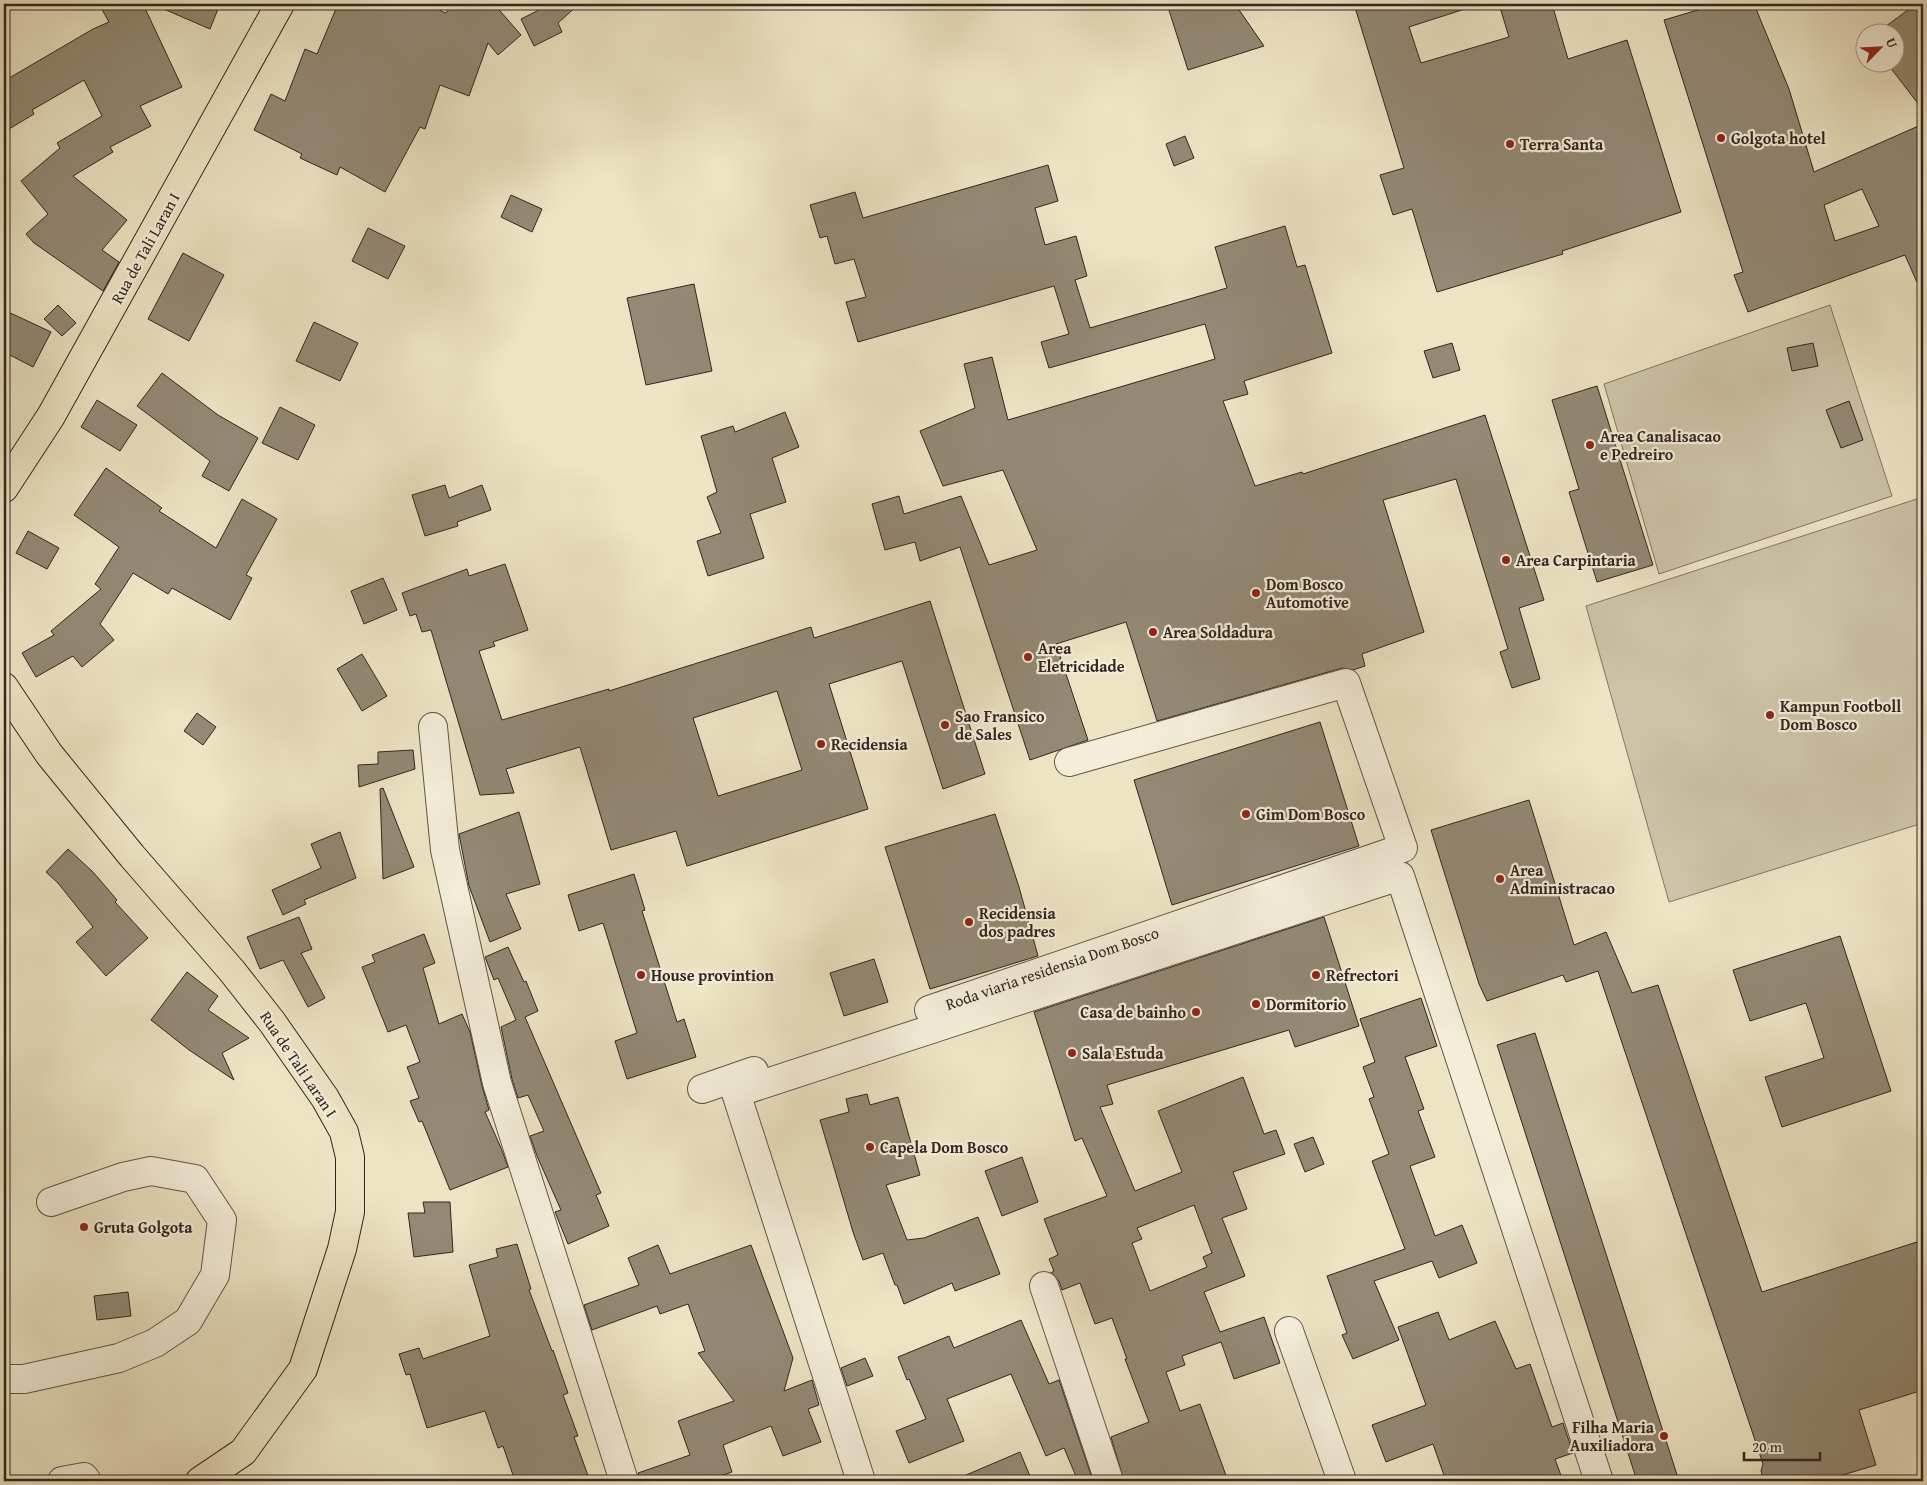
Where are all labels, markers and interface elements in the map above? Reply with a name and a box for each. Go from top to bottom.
north arrow [1854,22,1904,72]
text: U [1881,34,1903,52]
place label: Golgota hotel [1731,126,1826,150]
place label: Terra Santa [1520,132,1604,156]
marker: Golgota hotel [1715,132,1727,144]
marker: Terra Santa [1504,138,1516,150]
street label: Rua de Tali Laran I [105,188,186,308]
place label: Area Canalisacao e Pedreiro [1600,424,1721,466]
marker: Area Canalisacao e Pedreiro [1584,439,1596,451]
place label: Area Carpintaria [1516,548,1637,572]
marker: Area Carpintaria [1500,554,1512,566]
place label: Dom Bosco Automotive [1266,572,1349,614]
marker: Dom Bosco Automotive [1250,587,1262,599]
place label: Area Soldadura [1163,620,1274,644]
marker: Area Soldadura [1147,626,1159,638]
place label: Area Eletricidade [1038,636,1125,678]
marker: Area Eletricidade [1022,651,1034,663]
place label: Kampun Footboll Dom Bosco [1780,694,1901,736]
place label: Sao Fransico de Sales [955,704,1045,746]
marker: Kampun Footboll Dom Bosco [1764,709,1776,721]
marker: Sao Fransico de Sales [939,719,951,731]
place label: Recidensia [831,732,908,756]
marker: Recidensia [815,738,827,750]
place label: Gim Dom Bosco [1256,802,1366,826]
marker: Gim Dom Bosco [1240,808,1252,820]
place label: Area Administracao [1510,858,1615,900]
marker: Area Administracao [1494,873,1506,885]
place label: Recidensia dos padres [979,901,1056,943]
marker: Recidensia dos padres [963,916,975,928]
street label: Roda viaria residensia Dom Bosco [942,920,1162,1016]
place label: House provintion [651,963,775,987]
place label: Refrectori [1326,963,1399,987]
marker: House provintion [635,969,647,981]
marker: Refrectori [1310,969,1322,981]
place label: Dormitorio [1266,992,1347,1016]
marker: Dormitorio [1250,998,1262,1010]
place label: Casa de bainho [1080,1000,1186,1024]
street label: Rua de Tali Laran I [254,1006,344,1122]
marker: Casa de bainho [1190,1006,1202,1018]
place label: Sala Estuda [1082,1041,1164,1065]
marker: Sala Estuda [1066,1047,1078,1059]
place label: Capela Dom Bosco [880,1135,1009,1159]
marker: Capela Dom Bosco [864,1141,876,1153]
place label: Gruta Golgota [94,1215,193,1239]
marker: Gruta Golgota [78,1221,90,1233]
place label: Filha Maria Auxiliadora [1570,1415,1655,1457]
marker: Filha Maria Auxiliadora [1658,1430,1670,1442]
scale bar [1744,1430,1821,1462]
text: 20 m [1752,1436,1783,1457]

